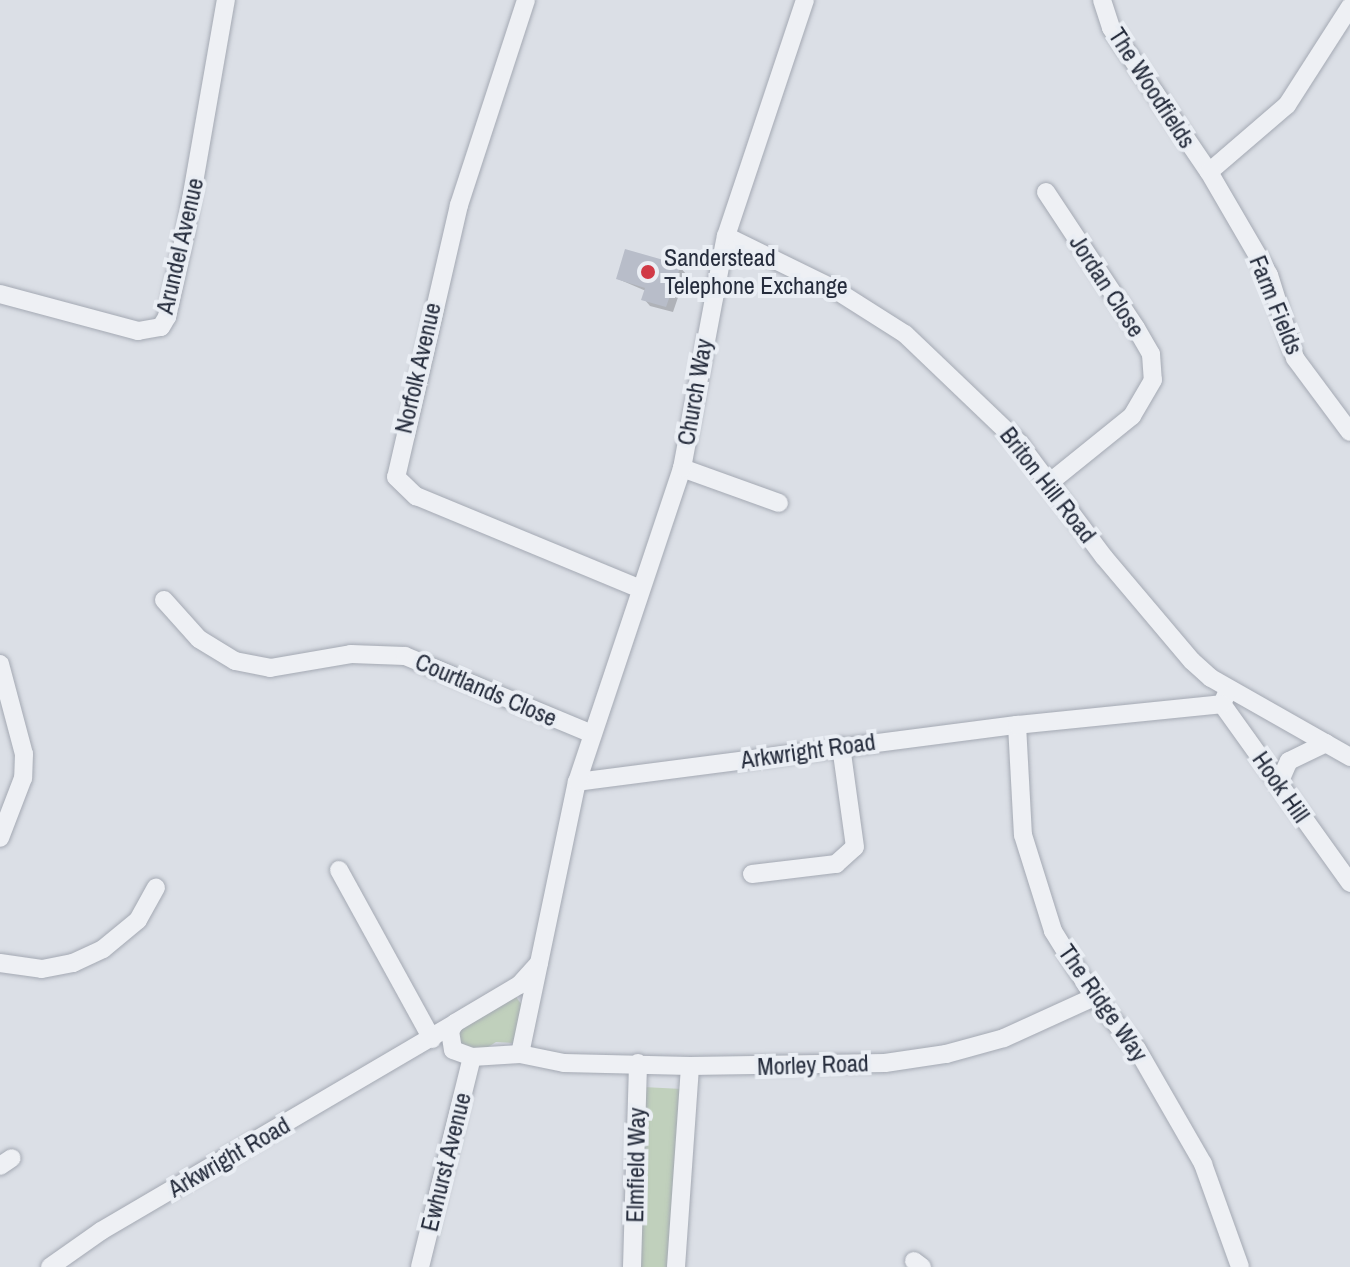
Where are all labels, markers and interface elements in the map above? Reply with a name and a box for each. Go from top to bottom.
street label: The Woodfields [1102,23,1202,153]
street label: Arundel Avenue [150,175,210,317]
street label: Jordan Close [1063,230,1151,342]
place label: Sanderstead Telephone Exchange [664,244,848,300]
street label: Farm Fields [1243,251,1309,359]
marker: Sanderstead Telephone Exchange [639,263,657,281]
street label: Norfolk Avenue [389,299,447,437]
street label: Church Way [671,337,719,447]
street label: Briton Hill Road [994,421,1102,549]
street label: Courtlands Close [411,647,561,733]
street label: Arkwright Road [739,727,877,775]
street label: Hook Hill [1246,746,1316,828]
street label: The Ridge Way [1052,939,1154,1067]
street label: Morley Road [757,1049,869,1081]
street label: Ewhurst Avenue [415,1089,477,1235]
street label: Elmfield Way [621,1107,651,1223]
street label: Arkwright Road [163,1111,295,1203]

